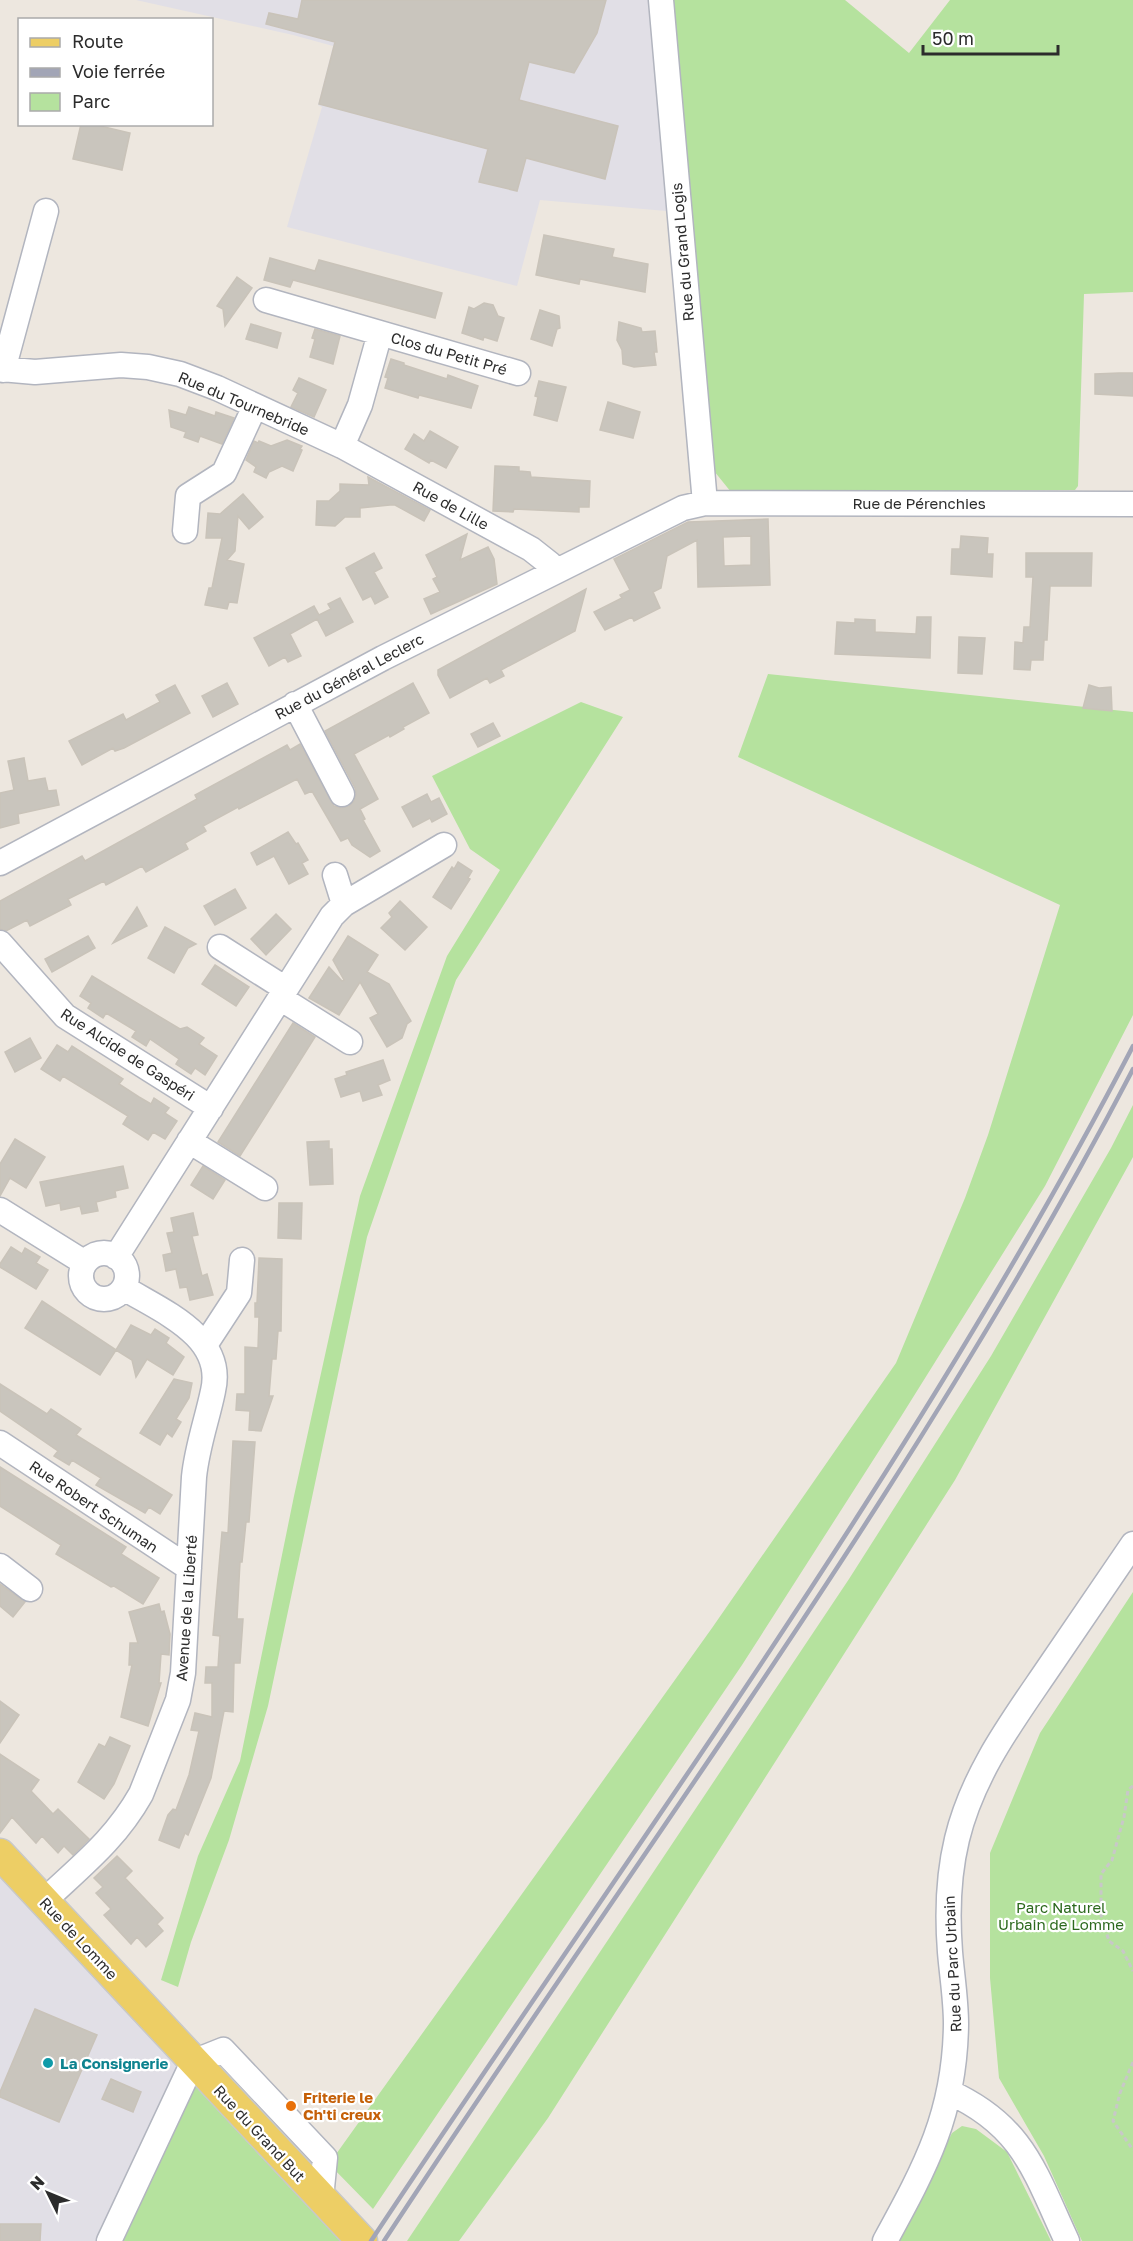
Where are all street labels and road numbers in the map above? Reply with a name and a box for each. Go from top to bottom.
street label: Rue du Grand Logis [667,182,697,322]
street label: Clos du Petit Pré [389,328,509,378]
street label: Rue du Tournebride [176,367,312,439]
street label: Rue de Lille [410,477,492,533]
street label: Rue de Pérenchies [852,494,986,512]
street label: Rue du Général Leclerc [272,629,426,723]
street label: Rue Alcide de Gaspéri [58,1004,198,1104]
street label: Rue Robert Schuman [26,1456,162,1556]
street label: Avenue de la Liberté [172,1534,200,1682]
street label: Rue de Lomme [36,1893,122,1983]
street label: Rue du Parc Urbain [939,1895,965,2033]
street label: Rue du Grand But [211,2081,309,2185]

